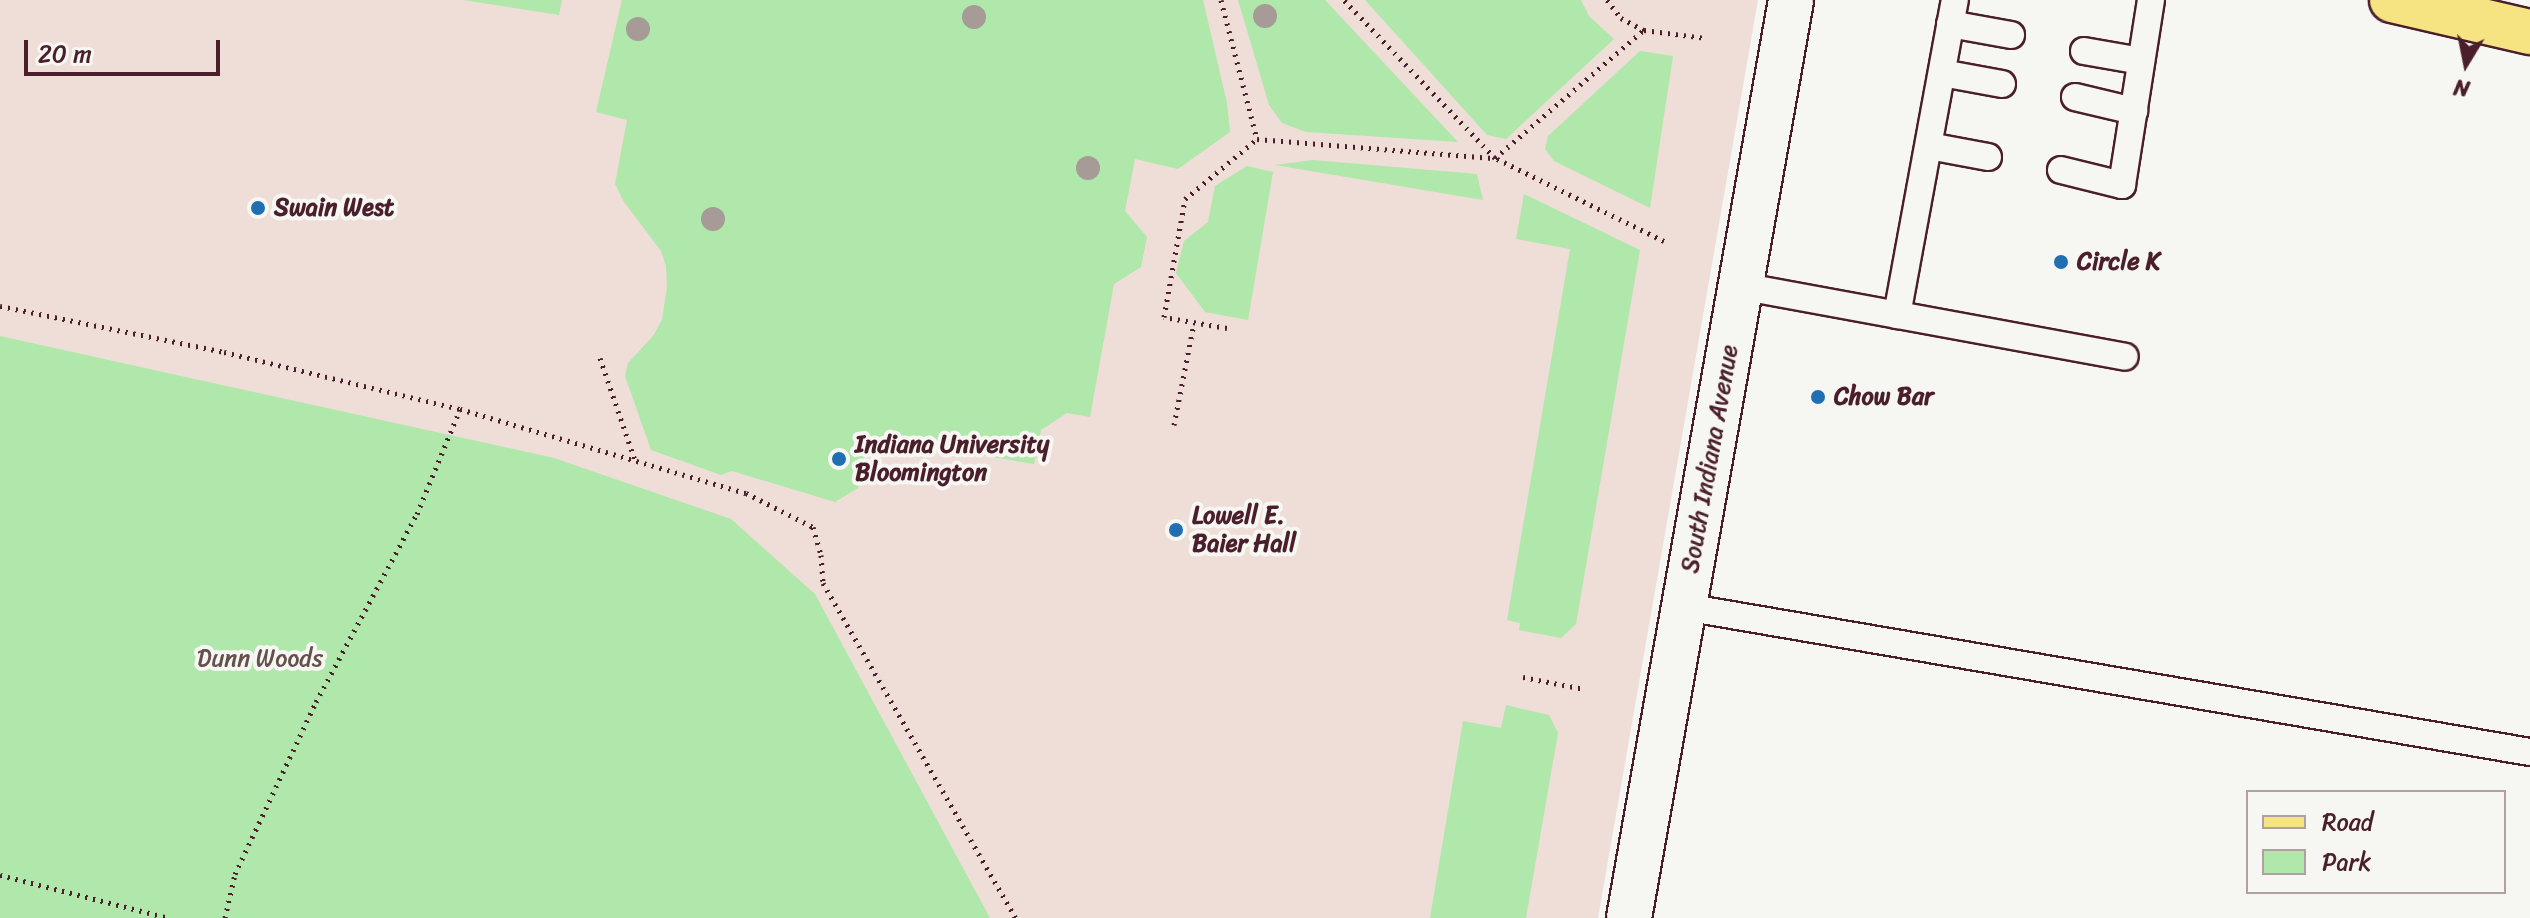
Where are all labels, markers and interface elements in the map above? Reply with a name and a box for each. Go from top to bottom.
scale bar [28,24,224,74]
north arrow [2426,24,2506,104]
text: 20 m [38,33,92,75]
text: N [2451,68,2473,109]
place label: Swain West [274,194,396,222]
marker: Swain West [249,199,267,217]
place label: Circle K [2077,248,2160,276]
marker: Circle K [2052,253,2070,271]
street label: South Indiana Avenue [1676,343,1744,575]
place label: Chow Bar [1834,383,1934,411]
marker: Chow Bar [1809,388,1827,406]
place label: Indiana University Bloomington [855,431,1049,487]
marker: Indiana University Bloomington [830,450,848,468]
place label: Lowell E. Baier Hall [1192,502,1296,558]
marker: Lowell E. Baier Hall [1167,521,1185,539]
park label: Dunn Woods [197,645,323,673]
legend [2246,790,2506,894]
text: Road [2322,801,2373,843]
text: Park [2322,841,2371,883]

